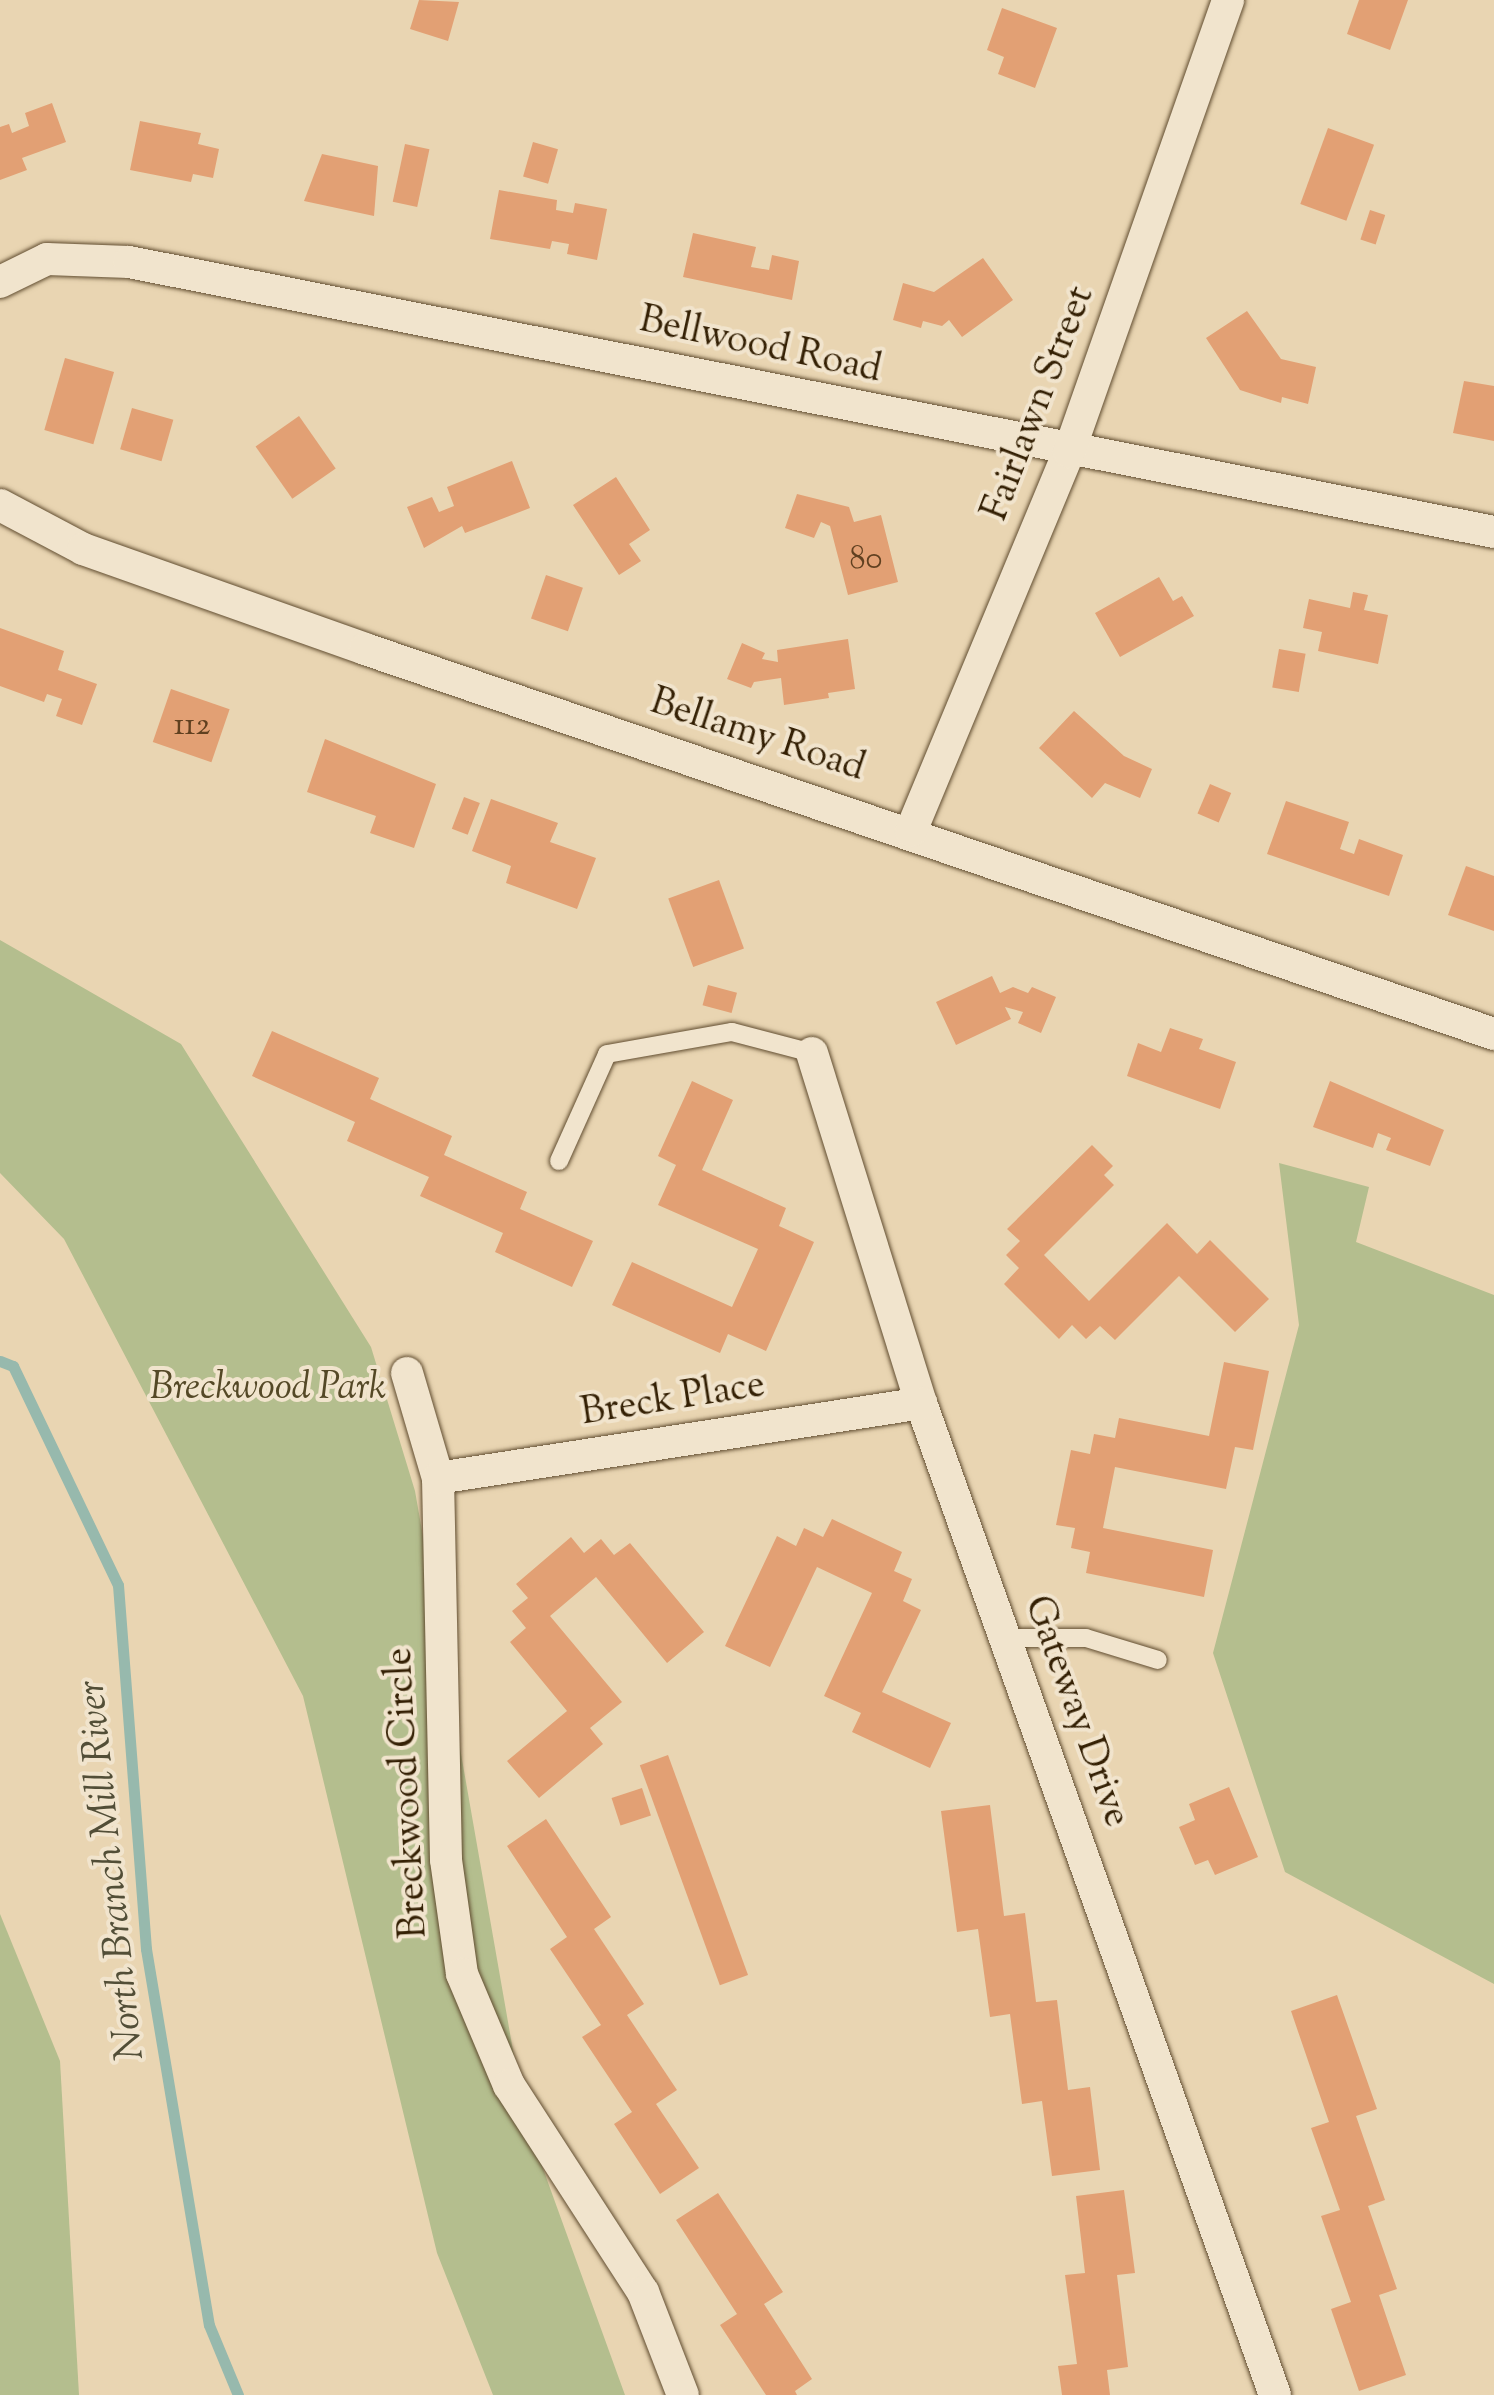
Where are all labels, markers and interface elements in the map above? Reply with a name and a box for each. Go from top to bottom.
street label: Fairlawn Street [974,280,1106,528]
street label: Bellwood Road [635,299,885,395]
house number: 80 [850,541,882,579]
street label: Bellamy Road [644,681,870,793]
house number: 112 [174,707,210,745]
street label: Breck Place [578,1364,768,1438]
park label: Breckwood Park [150,1367,386,1413]
street label: Gateway Drive [1012,1590,1138,1834]
street label: Breckwood Circle [379,1646,439,1940]
water label: North Branch Mill River [69,1678,157,2062]

